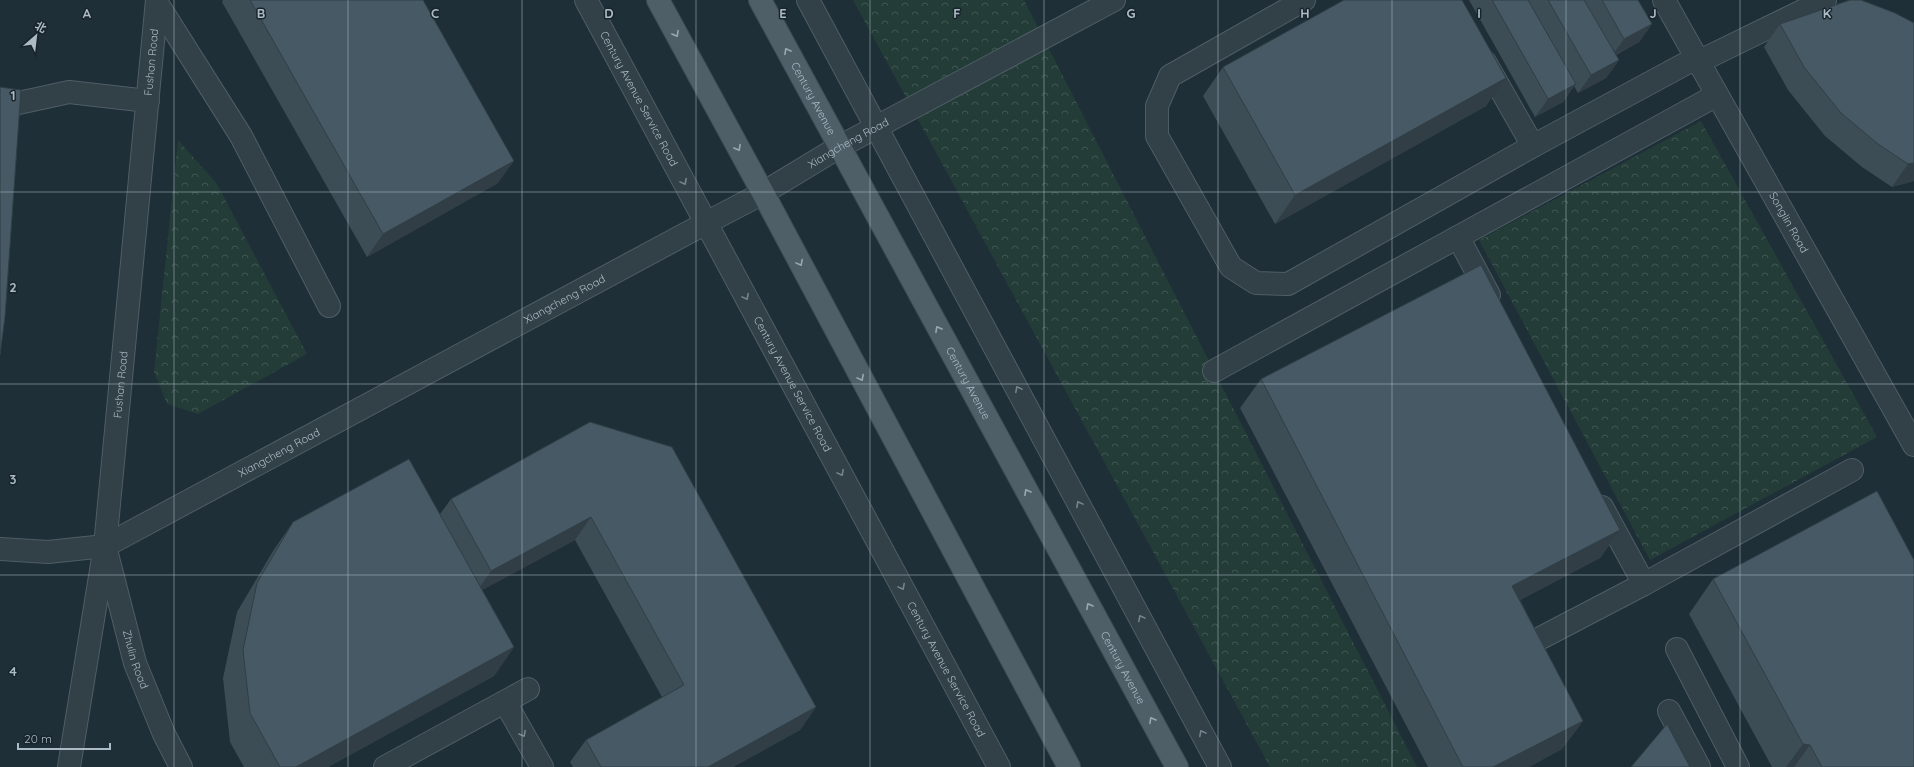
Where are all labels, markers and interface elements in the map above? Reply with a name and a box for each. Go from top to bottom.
text: A [83,5,92,21]
text: B [257,5,265,21]
text: C [431,5,439,21]
text: D [604,5,614,21]
text: E [779,5,787,21]
text: F [953,5,961,21]
text: G [1126,5,1136,21]
text: H [1300,5,1310,21]
text: I [1477,5,1481,21]
text: J [1649,5,1657,21]
text: K [1823,5,1832,21]
north arrow [16,16,56,56]
text: 北 [33,18,49,36]
street label: Fushan Road [141,28,161,96]
street label: Century Avenue Service Road [597,29,681,169]
one-way arrow [672,30,679,37]
one-way arrow [785,48,792,55]
street label: Century Avenue [788,60,839,137]
text: 1 [10,87,16,103]
street label: Xiangcheng Road [805,115,891,171]
one-way arrow [734,144,741,152]
one-way arrow [679,178,687,185]
street label: Songlin Road [1766,189,1812,255]
one-way arrow [795,259,803,266]
street label: Xiangcheng Road [521,271,608,327]
text: 2 [9,279,17,295]
one-way arrow [741,292,748,300]
street label: Century Avenue Service Road [751,314,835,454]
one-way arrow [936,326,943,333]
street label: Century Avenue [943,344,994,422]
street label: Fushan Road [110,351,131,419]
one-way arrow [856,373,864,381]
one-way arrow [1015,386,1022,393]
street label: Xiangcheng Road [236,425,322,480]
one-way arrow [836,468,843,476]
text: 3 [10,471,17,487]
one-way arrow [1025,489,1032,496]
one-way arrow [1076,500,1084,508]
one-way arrow [898,583,905,590]
street label: Century Avenue Service Road [904,599,988,739]
one-way arrow [1087,603,1094,610]
one-way arrow [1138,615,1145,622]
street label: Zhulin Road [120,628,152,691]
street label: Century Avenue [1098,629,1148,707]
text: 4 [9,663,17,679]
one-way arrow [1149,717,1156,725]
scale bar [18,725,110,751]
one-way arrow [1199,729,1207,737]
one-way arrow [519,730,526,737]
text: 20 m [24,731,52,746]

